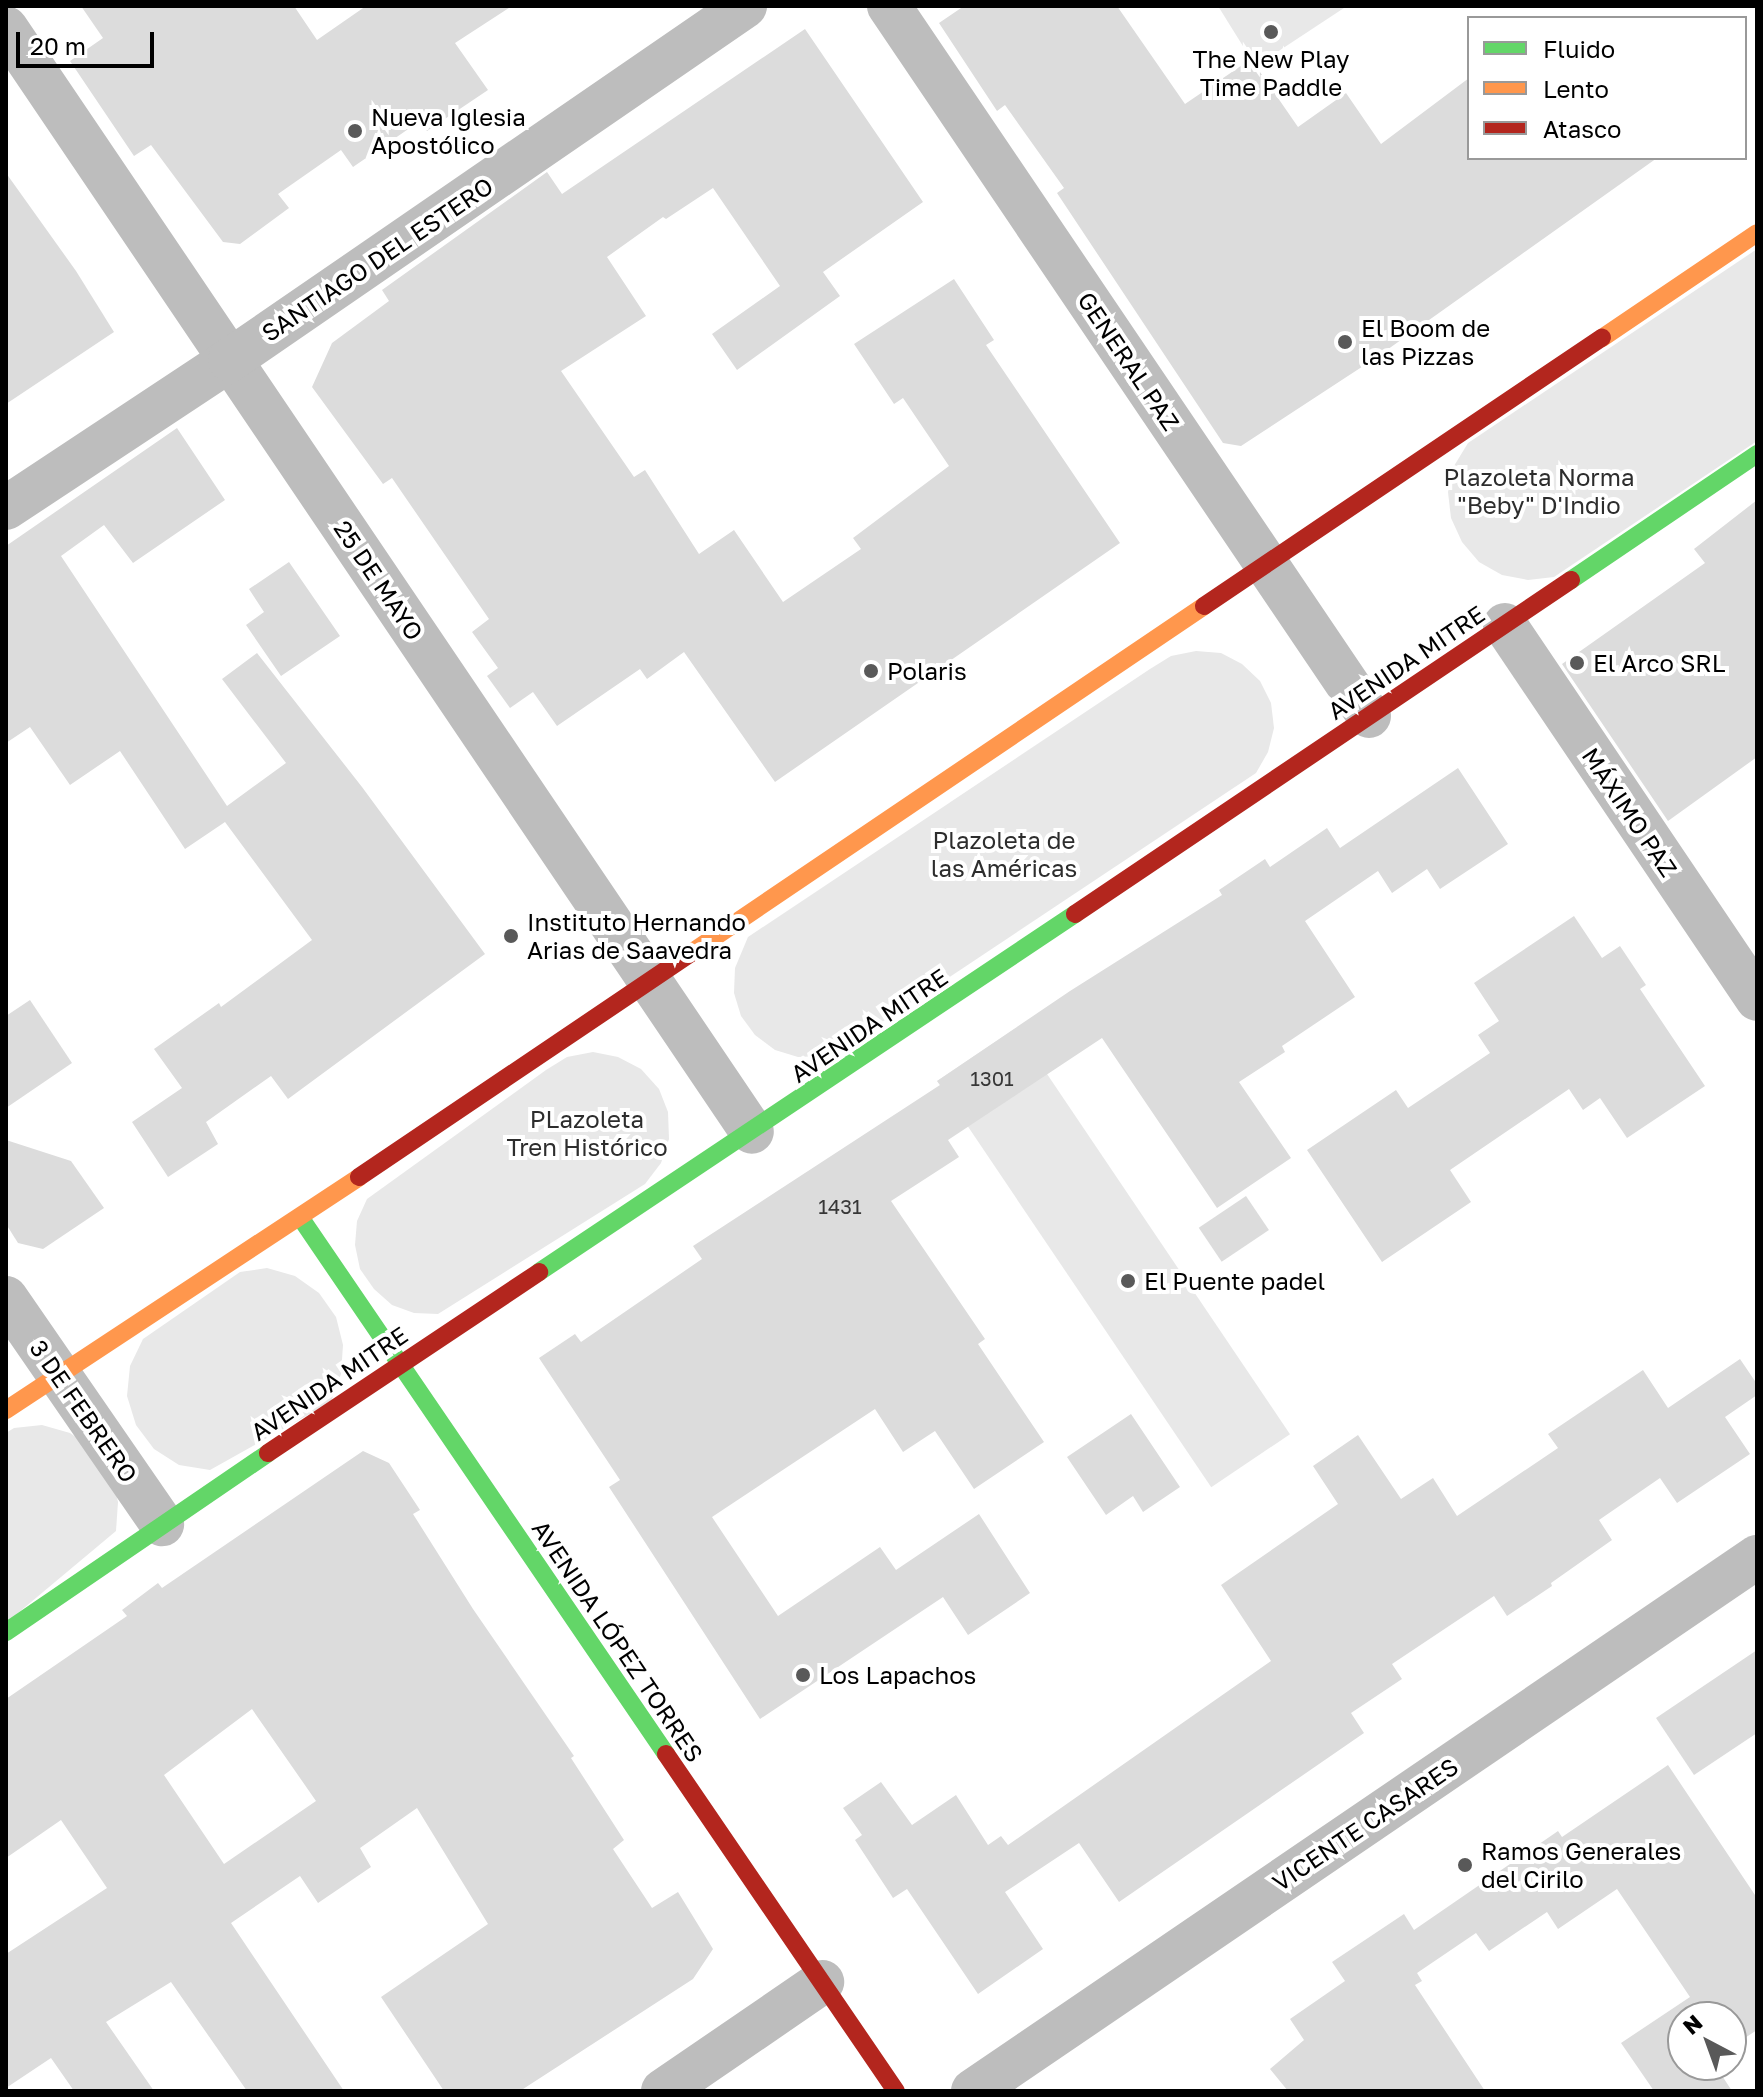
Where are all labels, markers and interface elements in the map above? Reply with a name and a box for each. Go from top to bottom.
scale bar [20,16,158,66]
legend [1467,16,1747,160]
marker: The New Play Time Paddle [1262,23,1280,41]
text: 20 m [30,31,86,60]
text: Fluido [1543,34,1615,63]
place label: The New Play Time Paddle [1193,45,1349,101]
text: Lento [1543,74,1609,103]
place label: Nueva Iglesia Apostólico [371,103,526,159]
text: Atasco [1543,114,1621,143]
marker: Nueva Iglesia Apostólico [346,122,364,140]
street label: SANTIAGO DEL ESTERO [256,171,498,347]
street label: GENERAL PAZ [1072,286,1186,436]
place label: El Boom de las Pizzas [1361,314,1490,370]
marker: El Boom de las Pizzas [1336,333,1354,351]
park label: Plazoleta Norma "Beby" D'Indio [1444,463,1634,519]
street label: 25 DE MAYO [328,515,430,645]
street label: AVENIDA MITRE [1322,599,1490,725]
place label: El Arco SRL [1593,649,1725,677]
marker: El Arco SRL [1568,654,1586,672]
place label: Polaris [887,657,967,685]
marker: Polaris [862,662,880,680]
street label: MÁXIMO PAZ [1576,742,1684,882]
park label: Plazoleta de las Américas [931,826,1077,882]
place label: Instituto Hernando Arias de Saavedra [527,908,746,964]
marker: Instituto Hernando Arias de Saavedra [502,927,520,945]
street label: AVENIDA MITRE [785,962,953,1088]
house number: 1301 [970,1066,1014,1090]
park label: PLazoleta Tren Histórico [506,1105,668,1161]
house number: 1431 [818,1194,862,1218]
place label: El Puente padel [1144,1267,1325,1295]
marker: El Puente padel [1119,1272,1137,1290]
street label: AVENIDA MITRE [245,1320,413,1446]
street label: 3 DE FEBRERO [24,1334,144,1488]
street label: AVENIDA LÓPEZ TORRES [526,1515,710,1767]
place label: Los Lapachos [819,1661,976,1689]
marker: Los Lapachos [794,1666,812,1684]
street label: VICENTE CASARES [1267,1751,1463,1897]
place label: Ramos Generales del Cirilo [1481,1837,1681,1893]
marker: Ramos Generales del Cirilo [1456,1856,1474,1874]
north arrow [1667,2001,1747,2081]
text: N [1677,2008,1707,2040]

